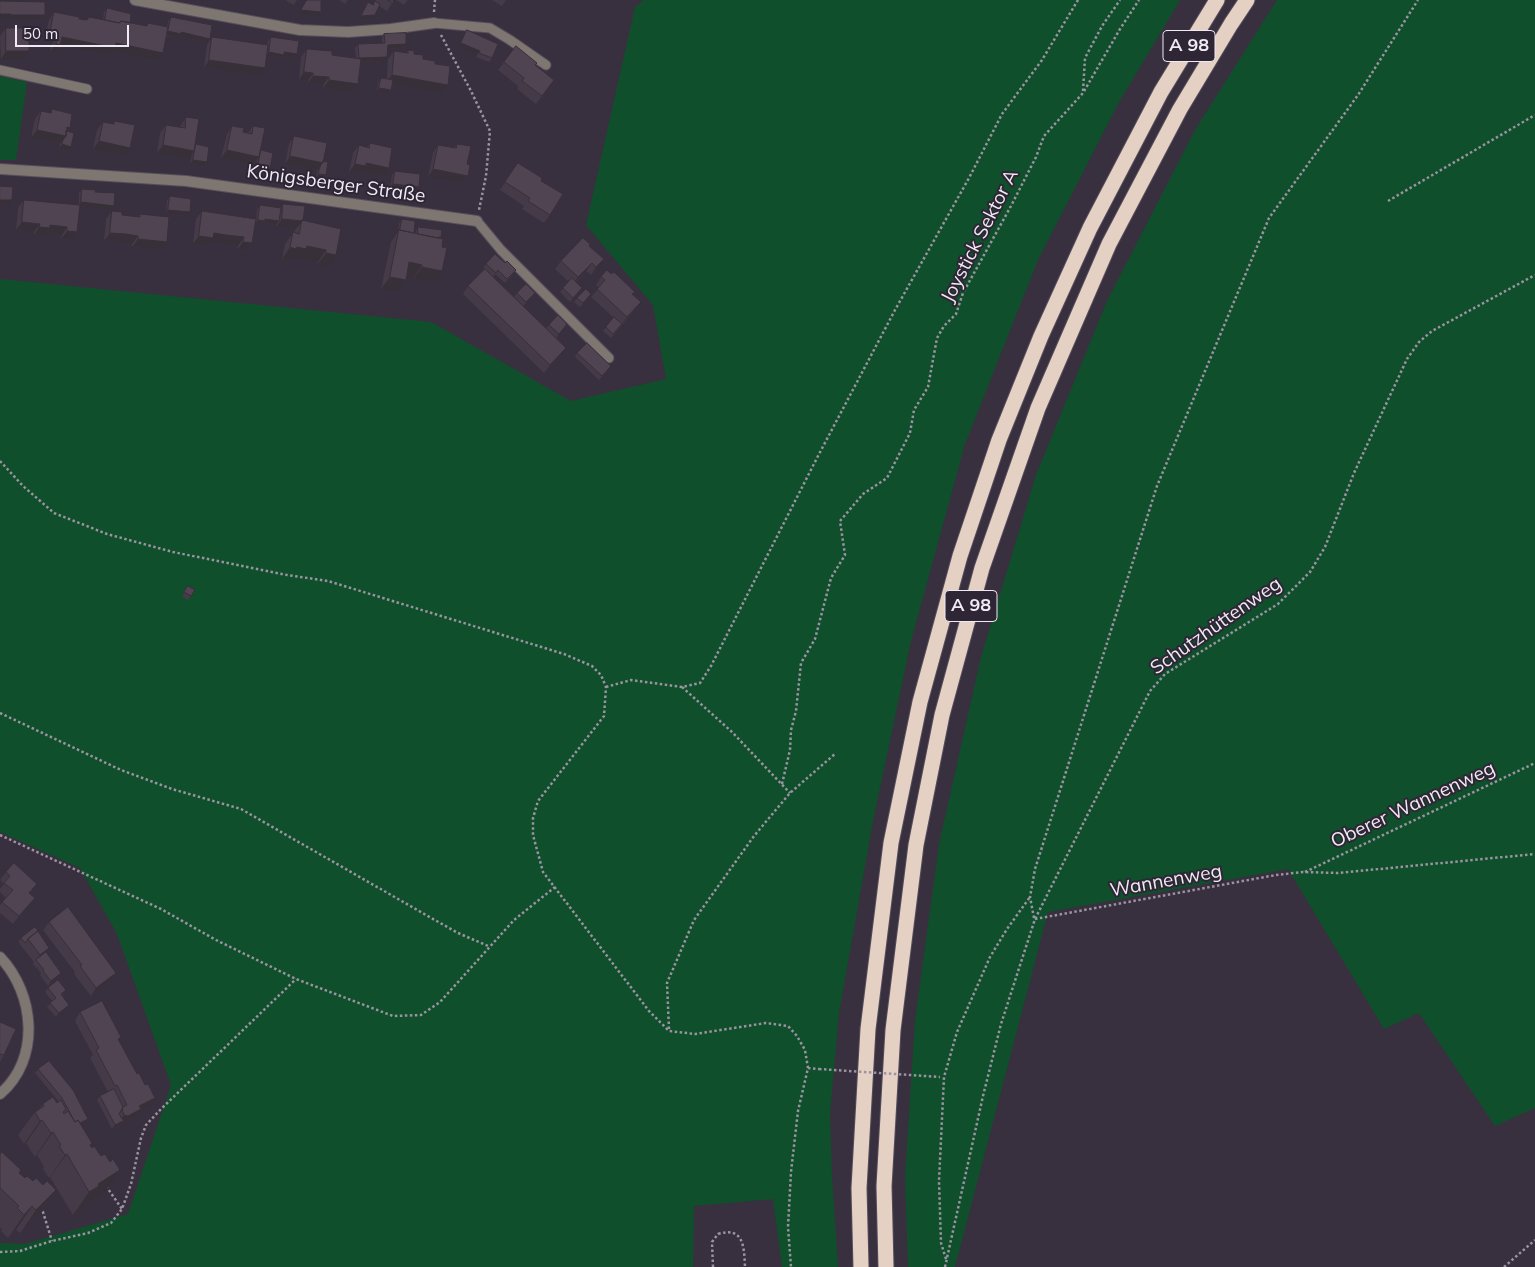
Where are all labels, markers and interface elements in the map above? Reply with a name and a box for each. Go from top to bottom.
scale bar [18,15,131,47]
text: 50 m [23,24,58,43]
road number: A 98 [1163,30,1215,61]
street label: Königsberger Straße [245,160,427,208]
street label: Joystick Sektor A [937,166,1023,306]
street label: Schutzhüttenweg [1146,572,1286,680]
road number: A 98 [945,590,997,622]
street label: Oberer Wannenweg [1327,757,1499,853]
street label: Wannenweg [1108,860,1224,902]

